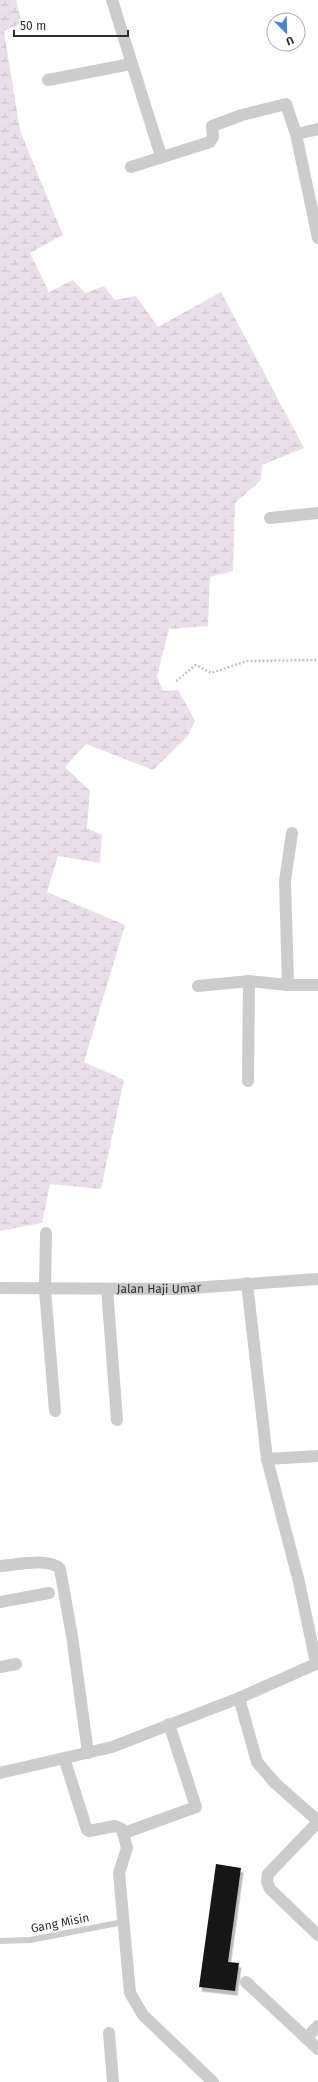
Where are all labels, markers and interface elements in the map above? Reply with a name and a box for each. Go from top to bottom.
scale bar [14,12,128,38]
north arrow [266,12,306,52]
text: 50 m [20,19,46,33]
text: U [284,33,296,48]
street label: Jalan Haji Umar [117,1280,202,1296]
street label: Gang Misin [30,1910,90,1936]

